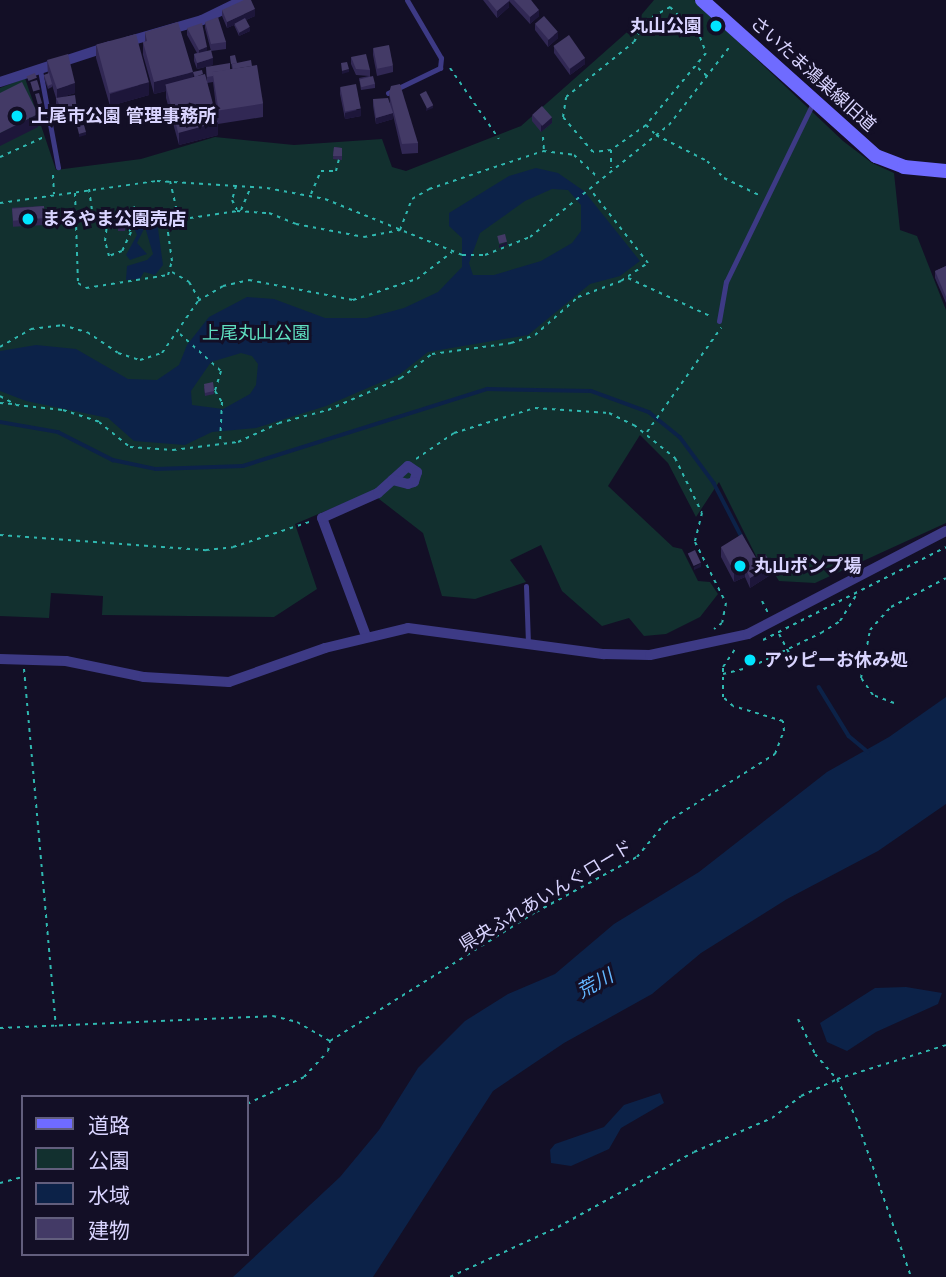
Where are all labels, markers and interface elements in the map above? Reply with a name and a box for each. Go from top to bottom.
street label: さいたま鴻巣線旧道 [746,12,880,136]
place label: 丸山公園 [630,15,702,37]
marker: 丸山公園 [708,18,724,34]
place label: 上尾市公園 管理事務所 [31,105,216,127]
marker: 上尾市公園 管理事務所 [9,108,25,124]
place label: まるやま公園売店 [42,208,186,230]
marker: まるやま公園売店 [20,211,36,227]
park label: 上尾丸山公園 [202,322,310,344]
place label: 丸山ポンプ場 [754,555,862,577]
marker: 丸山ポンプ場 [732,558,748,574]
place label: アッピーお休み処 [764,649,908,671]
marker: アッピーお休み処 [742,652,758,668]
street label: 県央ふれあいんぐロード [456,836,636,956]
water label: 荒川 [573,965,617,1003]
legend [21,1095,248,1256]
text: 道路 [88,1113,130,1138]
text: 公園 [88,1148,130,1173]
text: 水域 [88,1183,130,1208]
text: 建物 [88,1218,130,1243]

